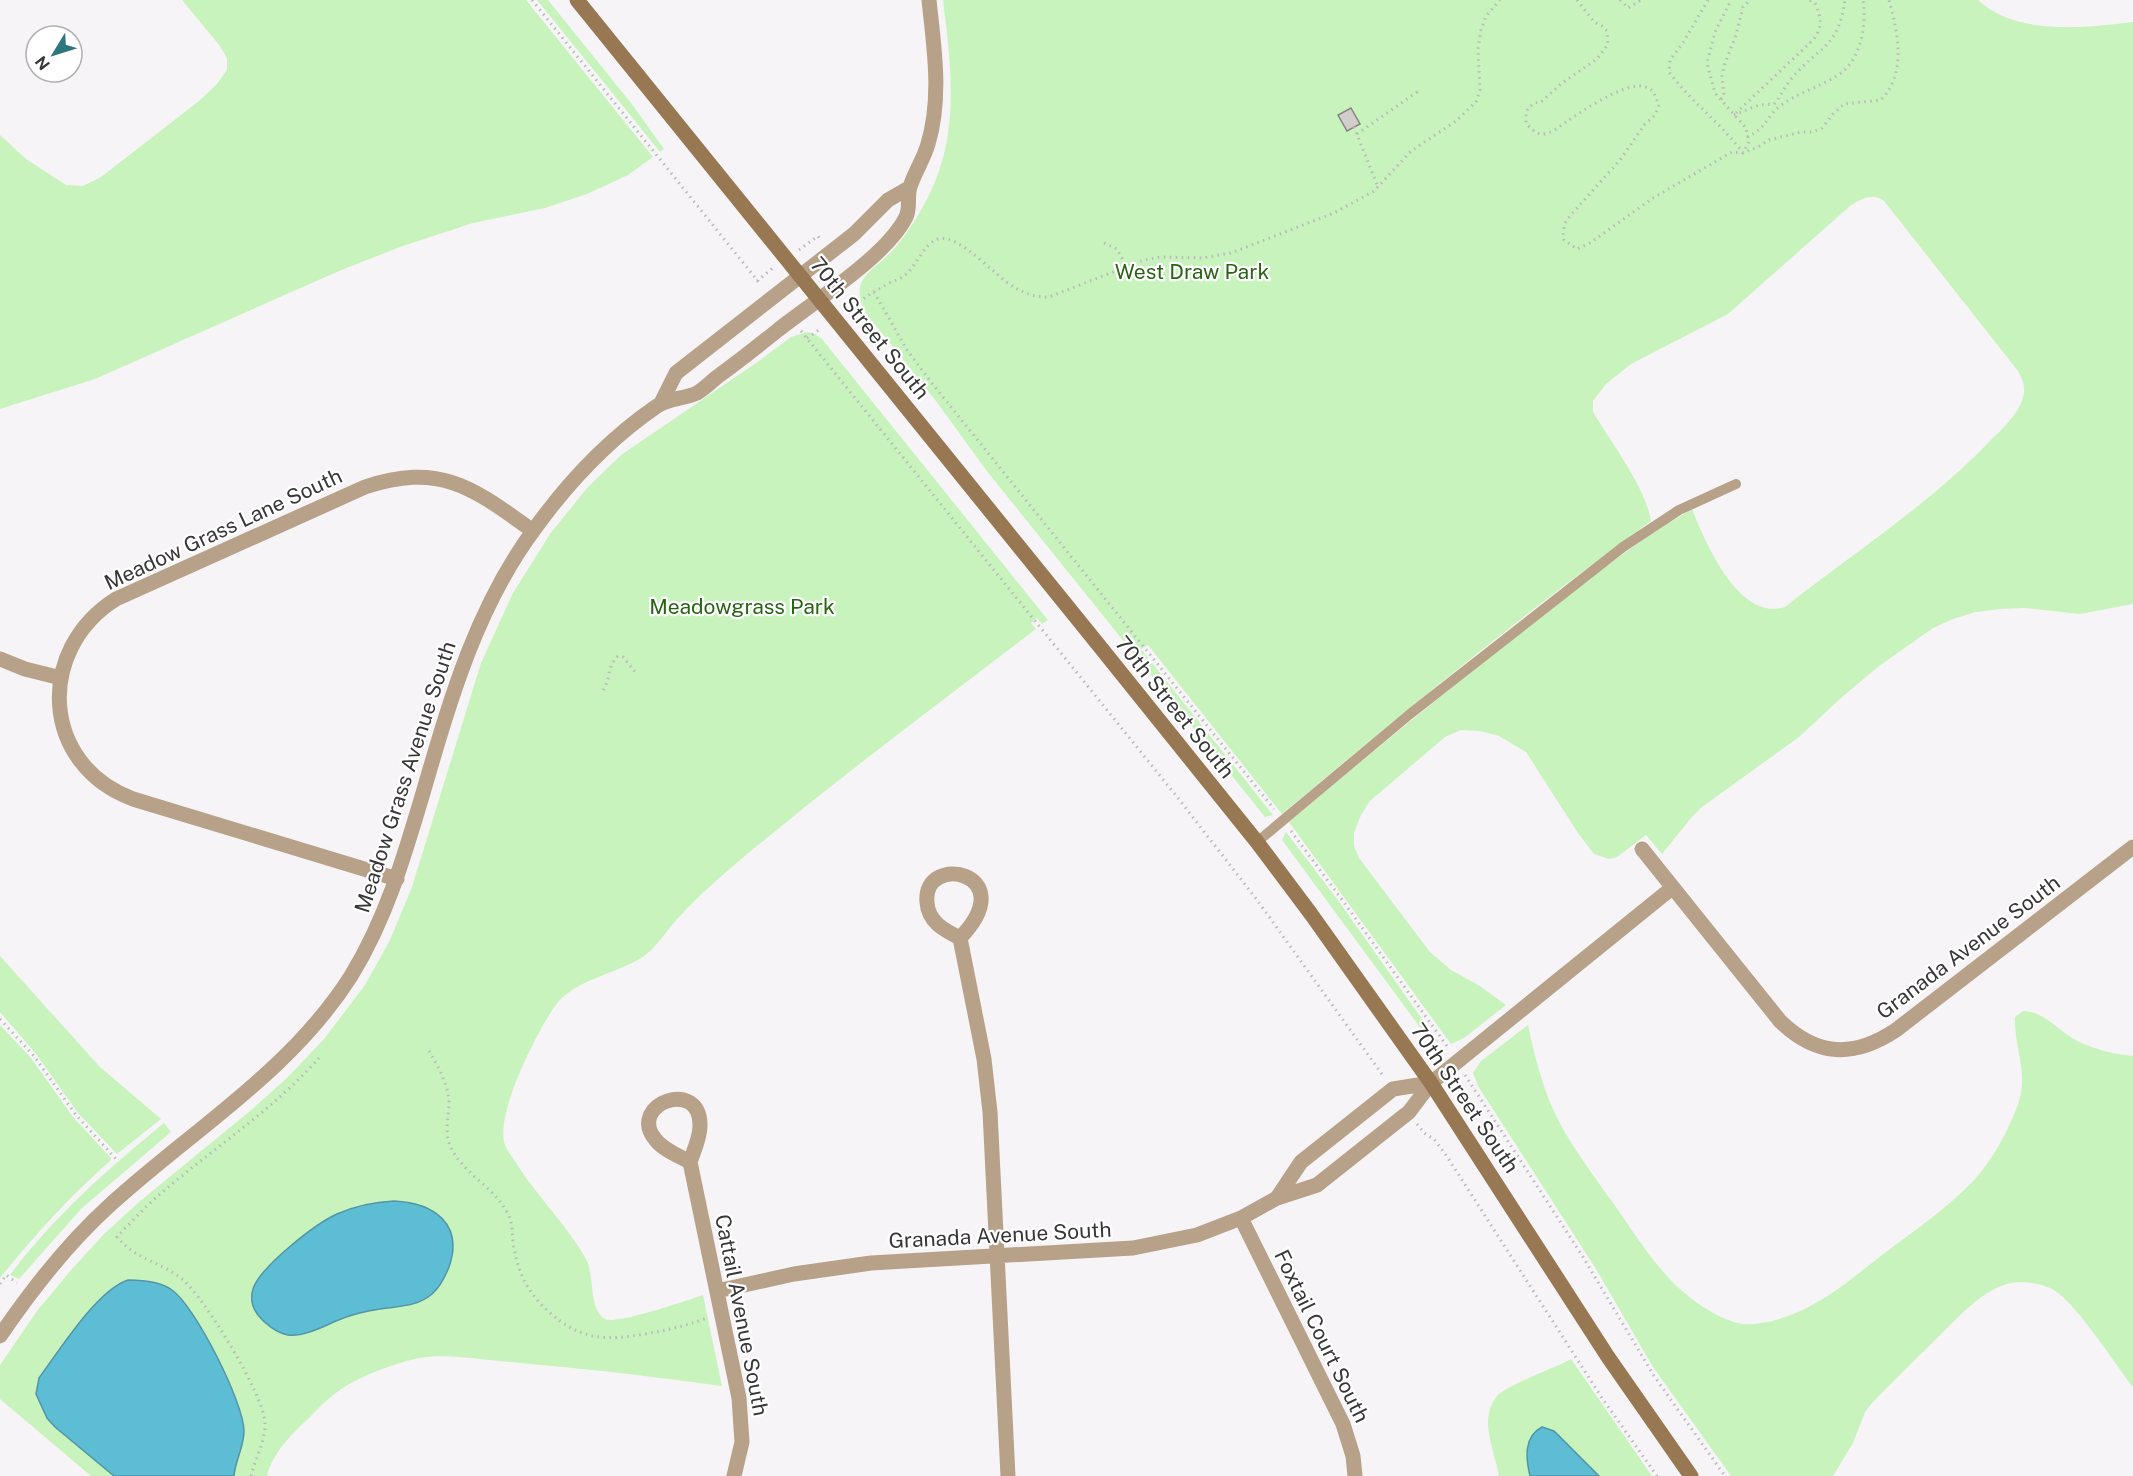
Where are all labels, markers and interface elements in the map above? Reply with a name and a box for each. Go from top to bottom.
north arrow [24,24,84,84]
text: N [31,52,54,74]
street label: 70th Street South [805,252,935,404]
park label: West Draw Park [1115,259,1269,284]
street label: Meadow Grass Lane South [100,463,346,595]
park label: Meadowgrass Park [649,594,835,619]
street label: 70th Street South [1110,631,1240,783]
street label: Meadow Grass Avenue South [349,638,461,916]
street label: Granada Avenue South [1871,870,2065,1024]
street label: 70th Street South [1406,1018,1524,1178]
street label: Cattail Avenue South [710,1212,774,1418]
street label: Granada Avenue South [888,1217,1112,1253]
street label: Foxtail Court South [1269,1245,1375,1427]

